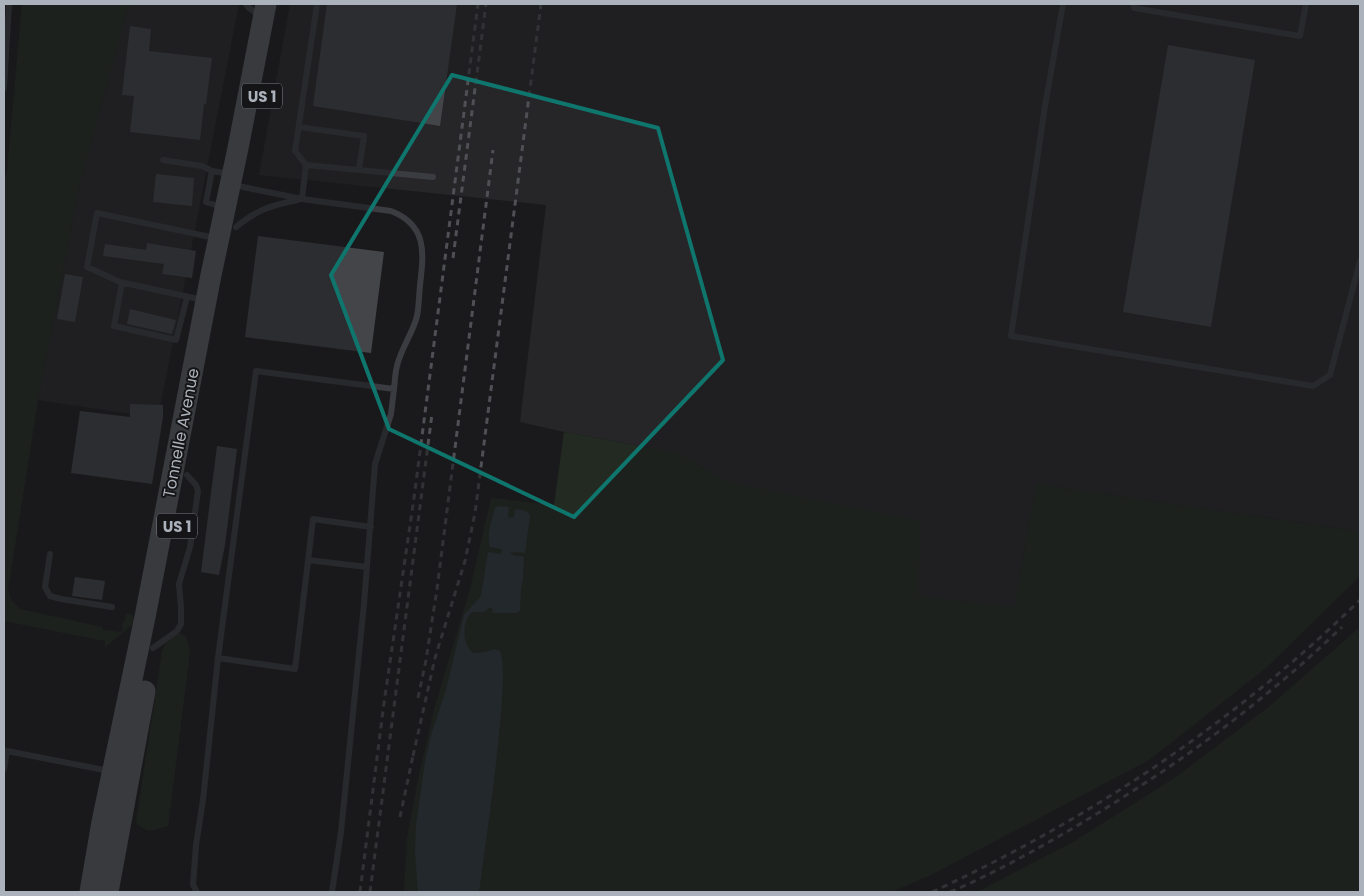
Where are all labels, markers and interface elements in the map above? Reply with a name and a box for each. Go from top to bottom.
road number: US 1 [242,84,282,108]
street label: Tonnelle Avenue [157,366,205,500]
road number: US 1 [157,514,197,538]

